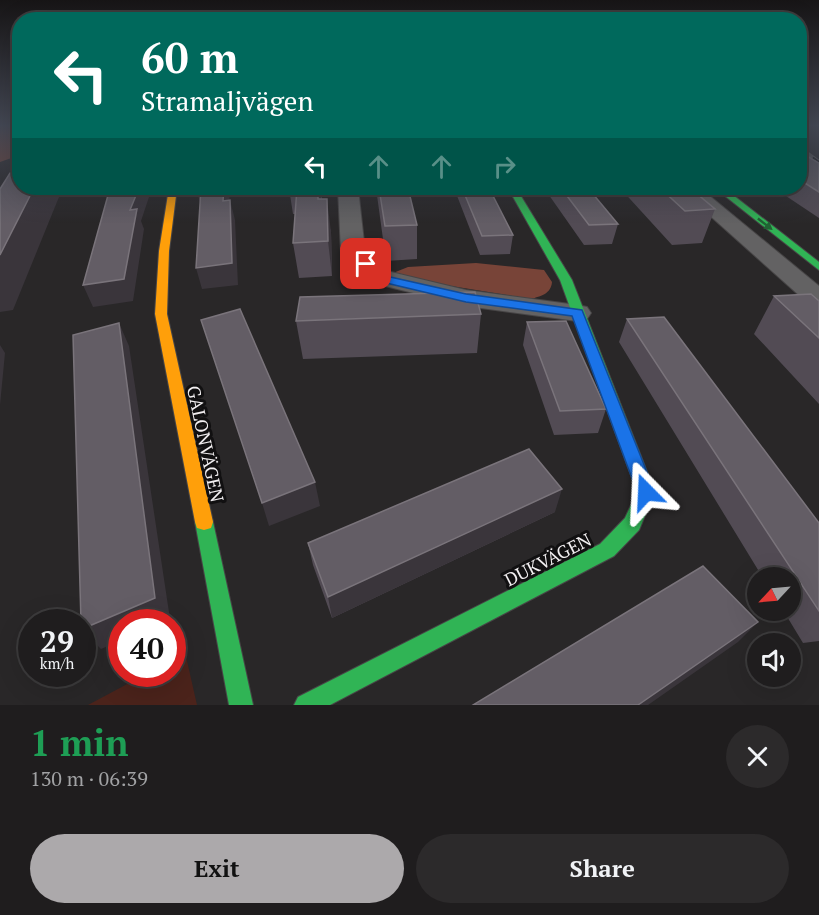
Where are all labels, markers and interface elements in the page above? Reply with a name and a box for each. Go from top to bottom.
text: 60 m [141,29,239,85]
icon: left [42,36,120,114]
text: Stramaljvägen [141,83,313,119]
icon: left [299,150,332,183]
icon: ahead [362,150,395,183]
icon: ahead [425,150,458,183]
icon: right [488,150,521,183]
one-way arrow [757,217,772,229]
pin [340,238,391,289]
icon: arrive [349,247,382,280]
street label: GALONVÄGEN [182,383,230,504]
position arrow [614,460,678,524]
street label: DUKVÄGEN [500,527,595,591]
north arrow [747,567,801,621]
map controls [747,567,801,687]
speed limit sign: 40 [108,609,186,687]
text: 29 [40,621,74,661]
button: sound [747,633,801,687]
text: km/h [40,653,74,673]
text: 1 min [30,719,128,766]
button: close [726,725,789,788]
text: 130 m · 06:39 [30,765,148,792]
button: Exit [30,834,404,903]
button: Share [416,834,789,903]

